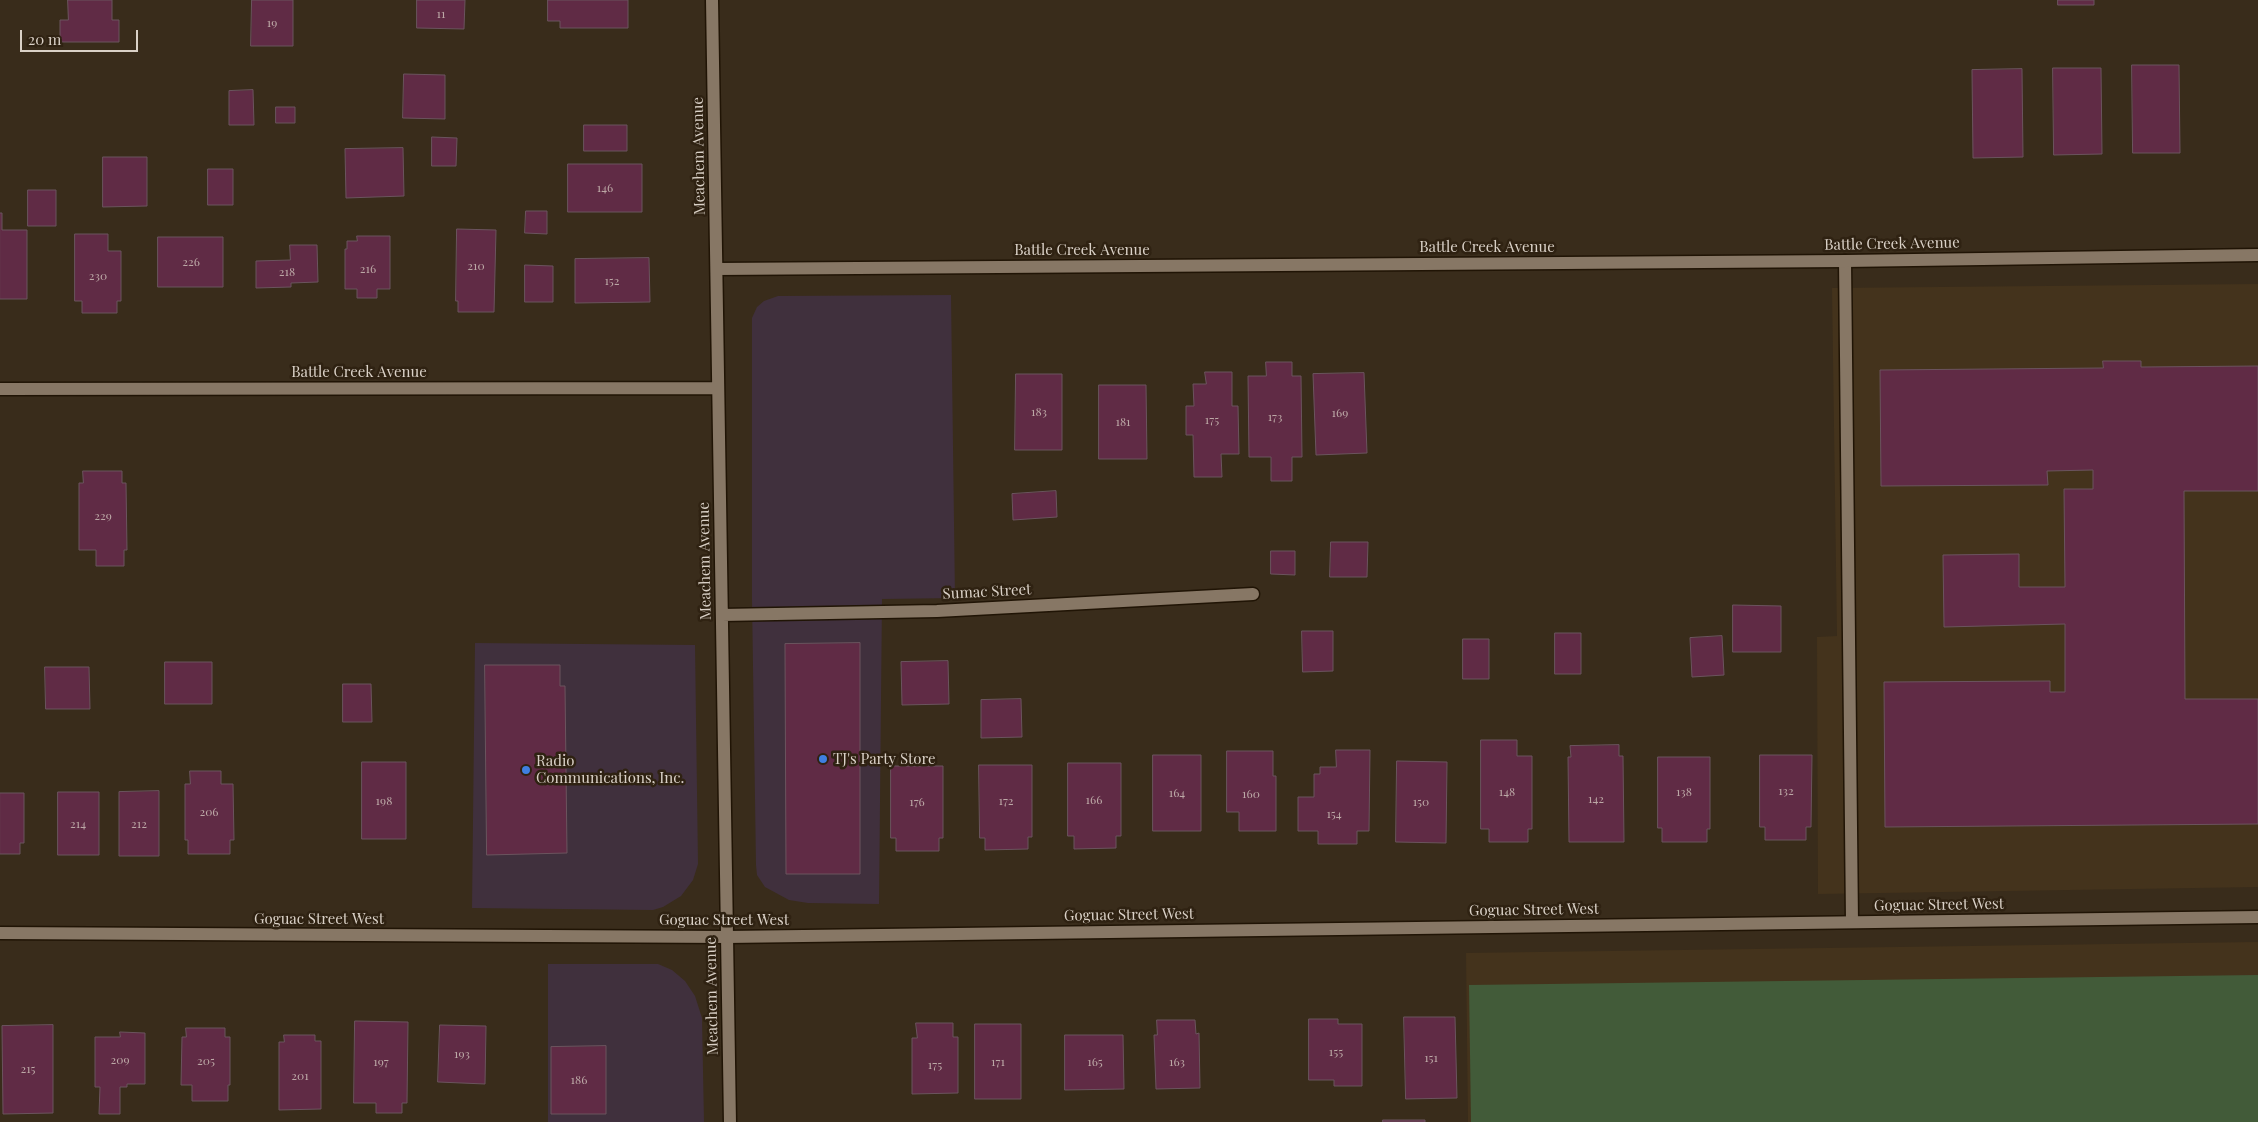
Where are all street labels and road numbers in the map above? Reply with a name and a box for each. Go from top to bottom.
street label: Meachem Avenue [689,97,709,215]
street label: Battle Creek Avenue [1824,234,1960,254]
street label: Battle Creek Avenue [1419,238,1555,256]
street label: Battle Creek Avenue [1014,241,1150,259]
street label: Battle Creek Avenue [291,363,427,381]
street label: Meachem Avenue [695,502,715,620]
street label: Sumac Street [942,581,1032,603]
street label: Goguac Street West [1874,895,2004,915]
street label: Goguac Street West [1469,900,1599,920]
street label: Goguac Street West [1064,905,1194,925]
street label: Goguac Street West [254,910,384,928]
street label: Goguac Street West [659,911,789,929]
street label: Meachem Avenue [702,937,722,1055]

